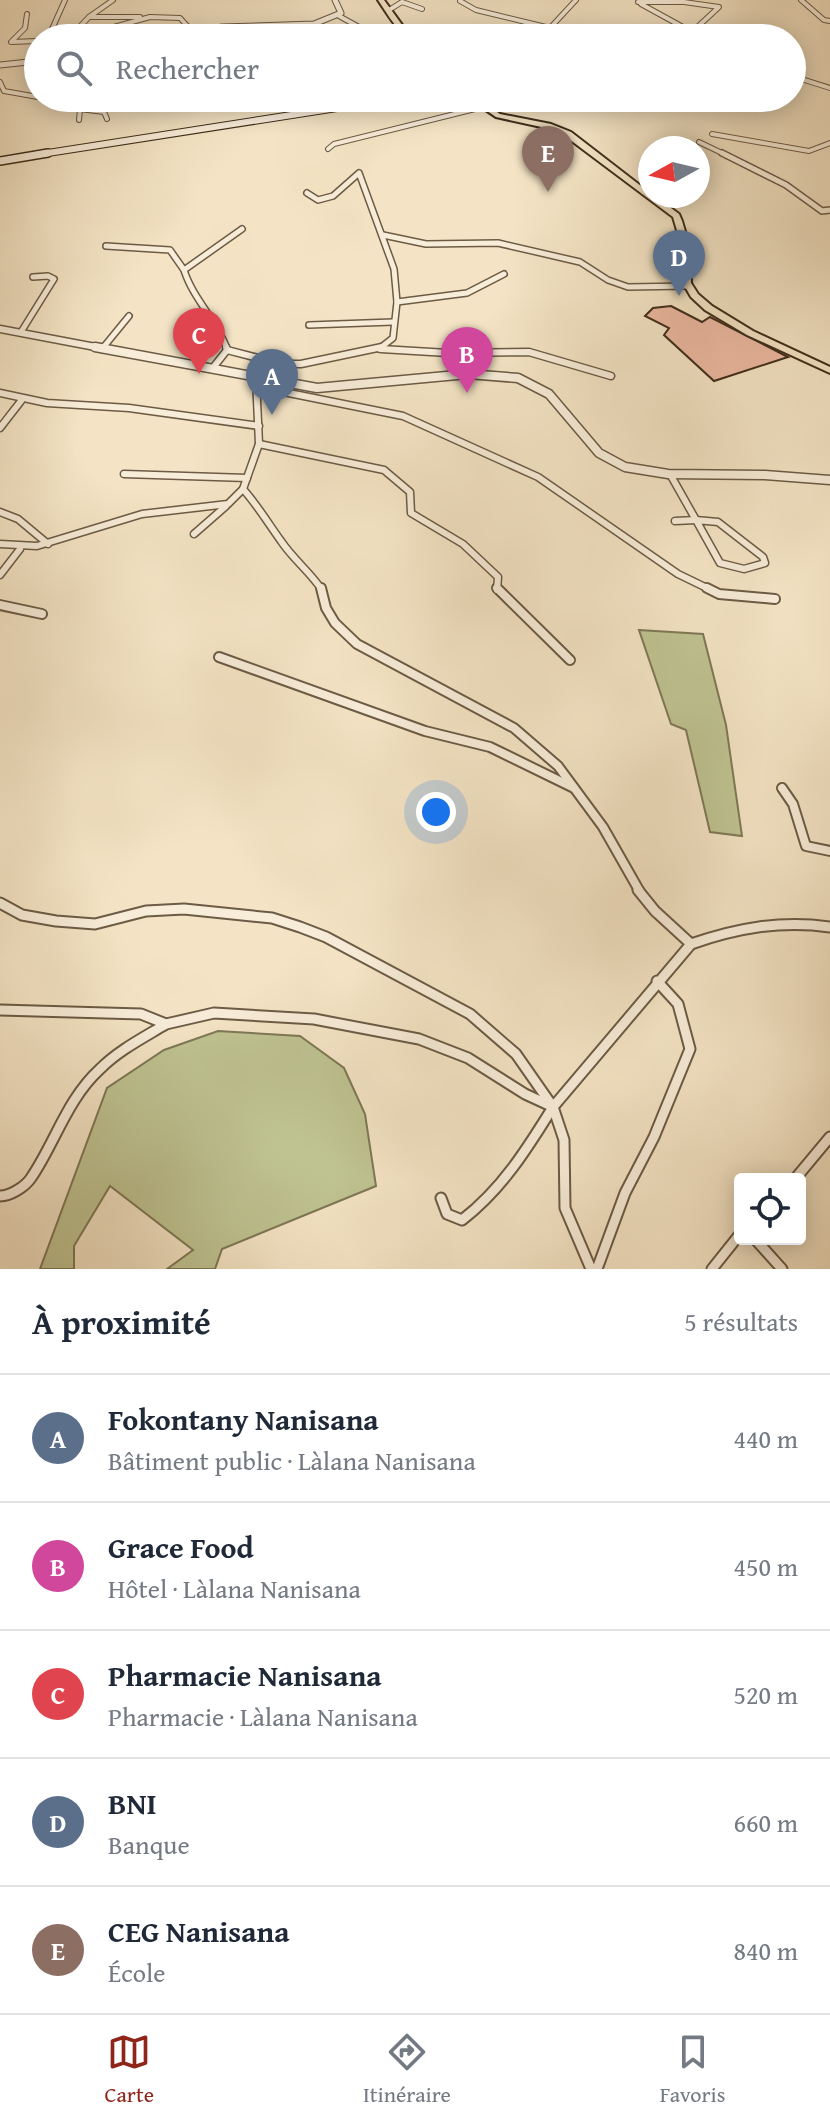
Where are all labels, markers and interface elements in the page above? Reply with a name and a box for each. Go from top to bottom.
search box [24,24,806,112]
icon: search [52,46,96,90]
text: Rechercher [116,46,259,90]
pin: E [522,126,574,192]
north arrow [638,136,710,208]
pin: D [653,230,705,296]
pin: C [173,308,225,374]
pin: B [441,327,493,393]
pin: A [246,349,298,415]
your location [416,792,456,832]
map controls [734,1173,806,1245]
button: locate [734,1173,806,1245]
text: À proximité [32,1297,211,1346]
text: 5 résultats [684,1302,798,1341]
text: Fokontany Nanisana [108,1397,379,1441]
text: A [50,1419,66,1458]
text: 440 m [733,1419,798,1458]
text: Bâtiment public · Làlana Nanisana [108,1441,476,1480]
text: Grace Food [108,1525,254,1569]
text: B [50,1547,66,1586]
text: 450 m [733,1547,798,1586]
text: Hôtel · Làlana Nanisana [108,1569,361,1608]
text: Pharmacie Nanisana [108,1653,382,1697]
text: C [51,1675,65,1714]
text: 520 m [733,1675,798,1714]
text: Pharmacie · Làlana Nanisana [108,1697,418,1736]
text: BNI [108,1781,157,1825]
text: D [50,1803,66,1842]
text: 660 m [733,1803,798,1842]
text: Banque [108,1825,190,1864]
text: CEG Nanisana [108,1909,290,1953]
text: E [51,1931,65,1970]
text: 840 m [733,1931,798,1970]
text: École [108,1953,165,1992]
tab: Carte [104,2030,154,2110]
tab: Itinéraire [363,2030,451,2110]
tab: Favoris [660,2030,726,2110]

